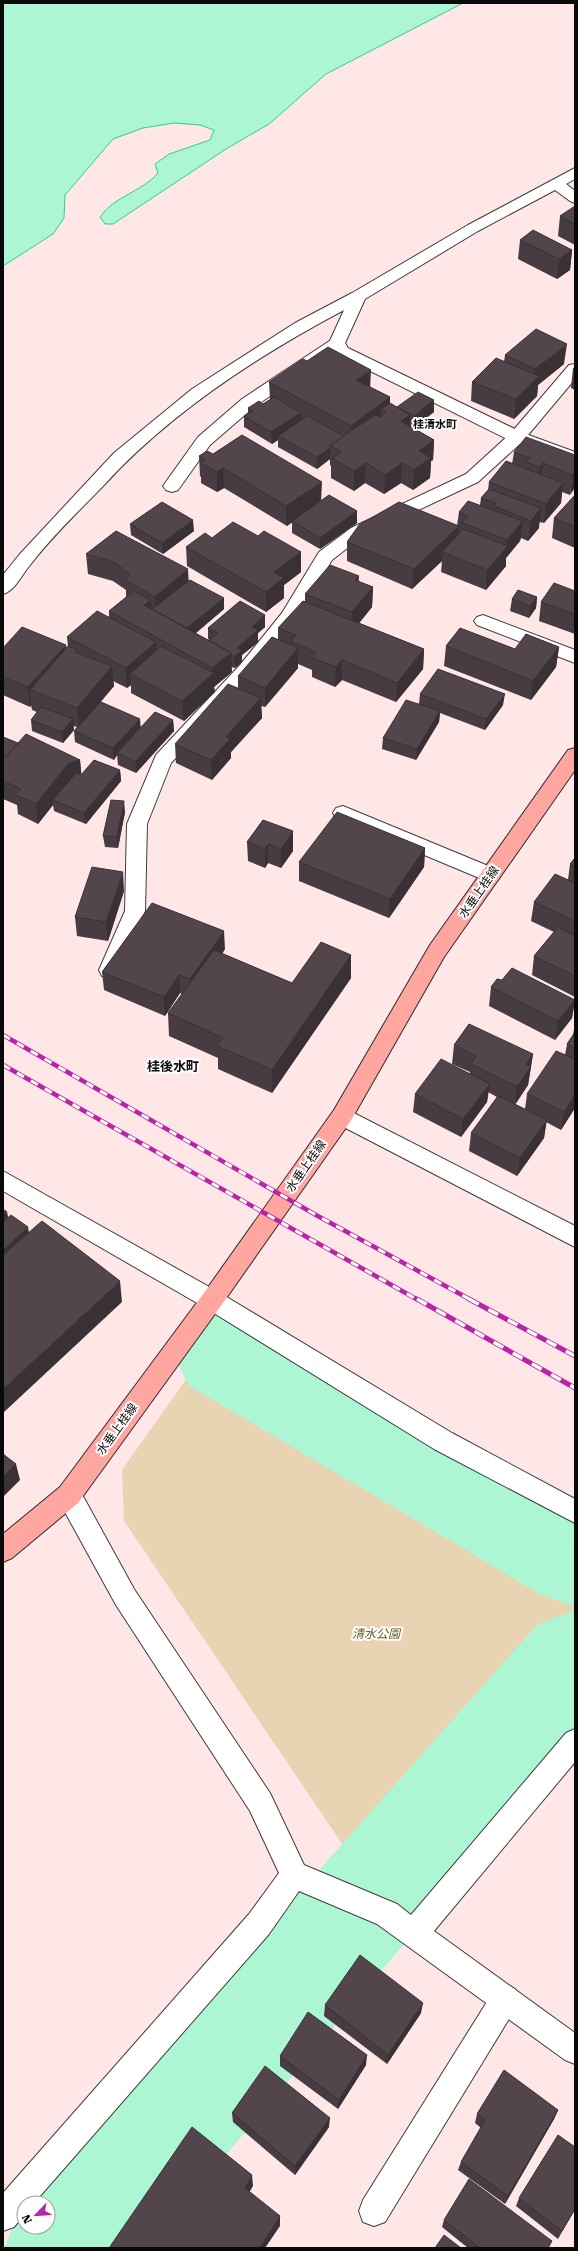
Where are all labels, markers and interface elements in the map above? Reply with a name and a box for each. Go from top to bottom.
district label: 桂清水町 [413,418,457,431]
street label: 水垂上桂線 [456,863,502,921]
district label: 桂後水町 [147,1059,199,1074]
street label: 水垂上桂線 [283,1137,329,1195]
street label: 水垂上桂線 [94,1401,140,1457]
park label: 清水公園 [352,1627,402,1641]
north arrow [16,2195,56,2235]
text: N [19,2212,35,2226]

